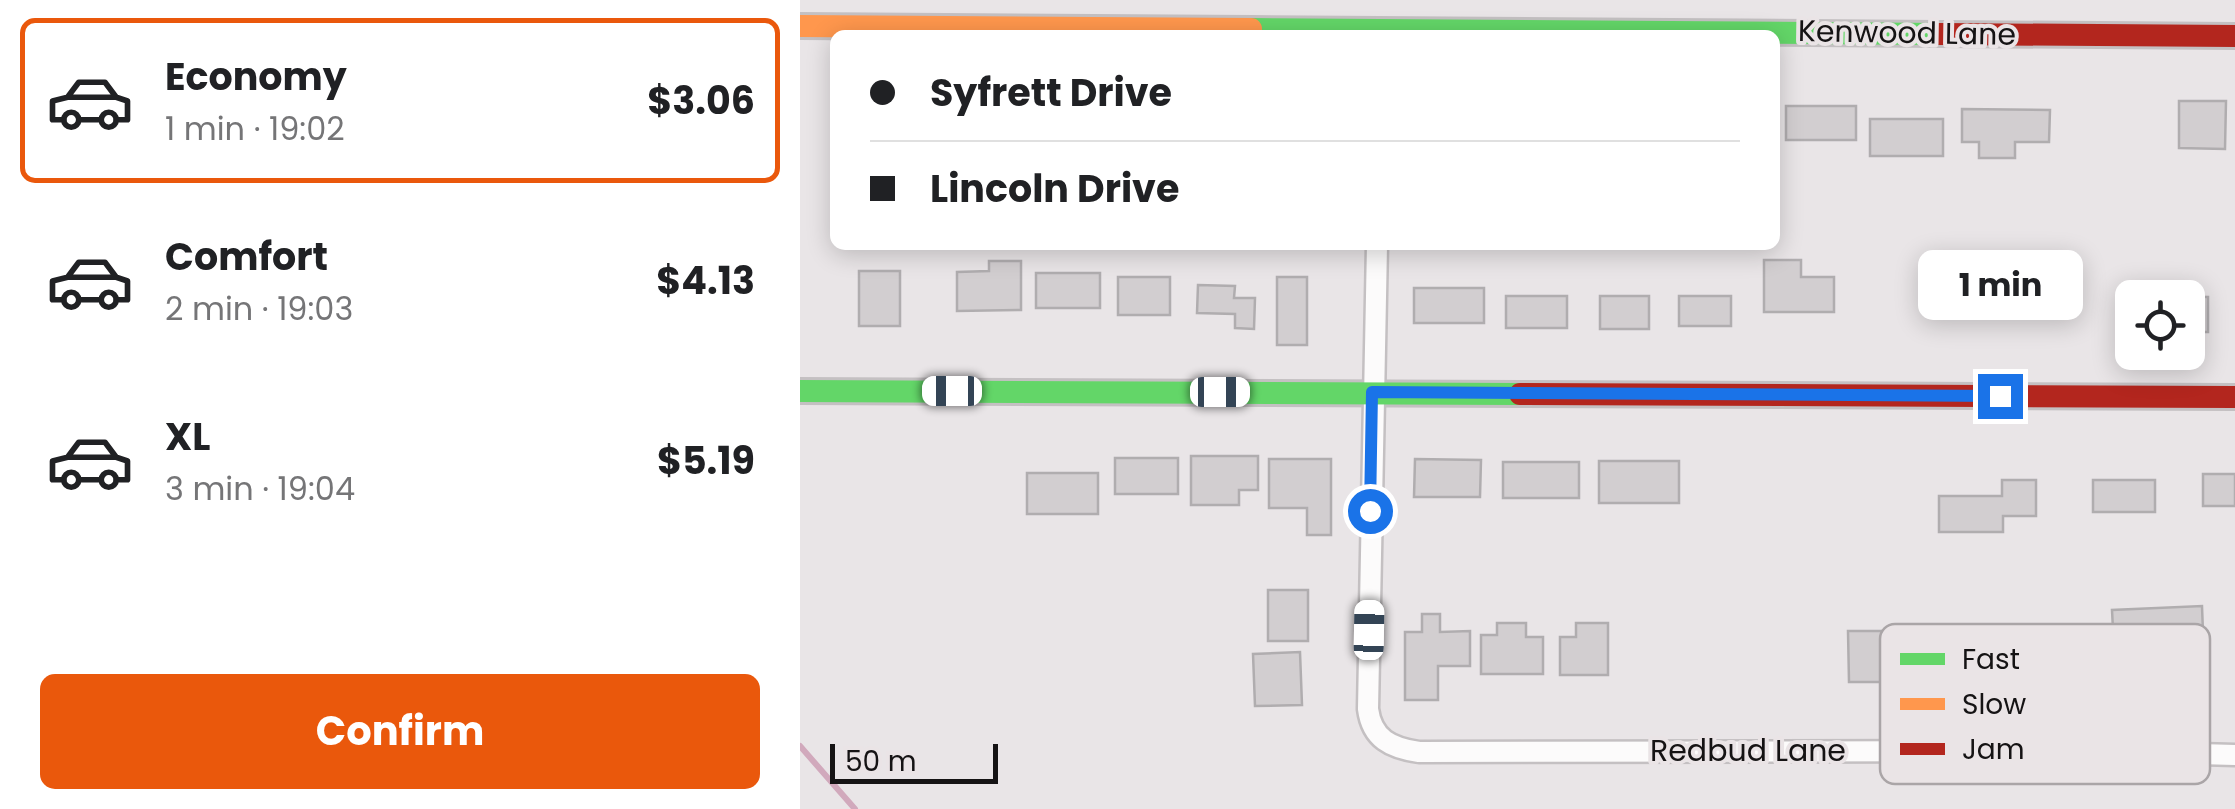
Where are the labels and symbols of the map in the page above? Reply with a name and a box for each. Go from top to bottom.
street label: Kenwood Lane [1798,9,2016,56]
callout: 1 min [1918,251,2082,321]
route end [1978,374,2023,419]
car [922,376,982,406]
car [1190,377,1250,407]
route start [1348,489,1393,534]
car [1353,600,1385,660]
legend [1880,624,2210,784]
text: Fast [1962,640,2020,679]
text: Slow [1962,685,2026,724]
street label: Redbud Lane [1650,729,1846,772]
text: Jam [1962,730,2025,769]
scale bar [830,739,998,784]

